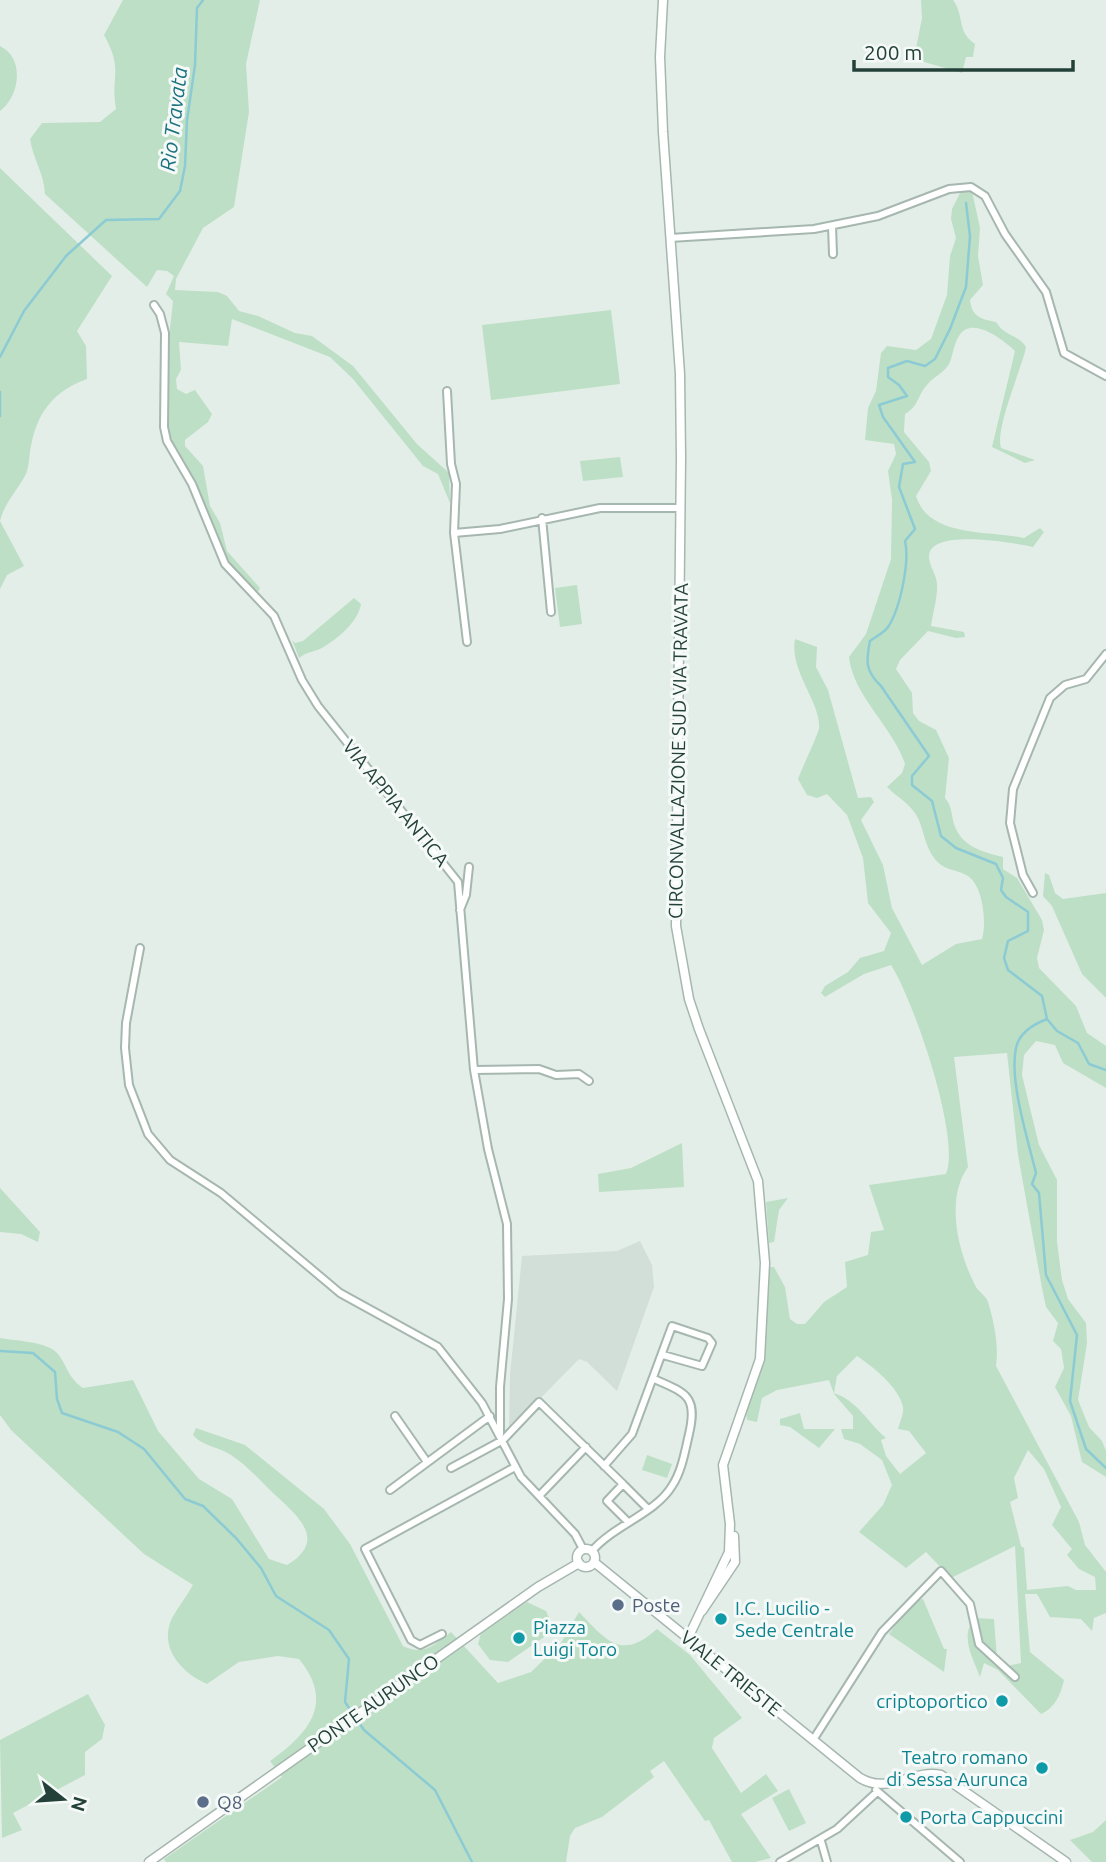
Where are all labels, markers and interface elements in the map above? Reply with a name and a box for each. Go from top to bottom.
scale bar [854,28,1073,72]
text: 200 m [864,40,922,64]
water label: Rio Travata [155,66,191,172]
street label: CIRCONVALLAZIONE SUD VIA TRAVATA [664,582,692,919]
street label: VIA APPIA ANTICA [338,735,454,871]
place label: Poste [632,1594,680,1616]
marker: Poste [610,1597,626,1613]
place label: I.C. Lucilio - Sede Centrale [735,1597,854,1641]
marker: I.C. Lucilio - Sede Centrale [713,1611,729,1627]
place label: Piazza Luigi Toro [533,1616,617,1660]
street label: VIALE TRIESTE [676,1626,786,1720]
marker: Piazza Luigi Toro [511,1630,527,1646]
street label: PONTE AURUNCO [303,1650,443,1756]
place label: criptoportico [876,1690,988,1712]
marker: criptoportico [994,1693,1010,1709]
place label: Teatro romano di Sessa Aurunca [886,1746,1028,1790]
marker: Teatro romano di Sessa Aurunca [1034,1760,1050,1776]
north arrow [28,1764,98,1834]
place label: Q8 [217,1791,242,1813]
text: N [67,1794,92,1814]
marker: Q8 [195,1794,211,1810]
place label: Porta Cappuccini [920,1806,1063,1828]
marker: Porta Cappuccini [898,1809,914,1825]

